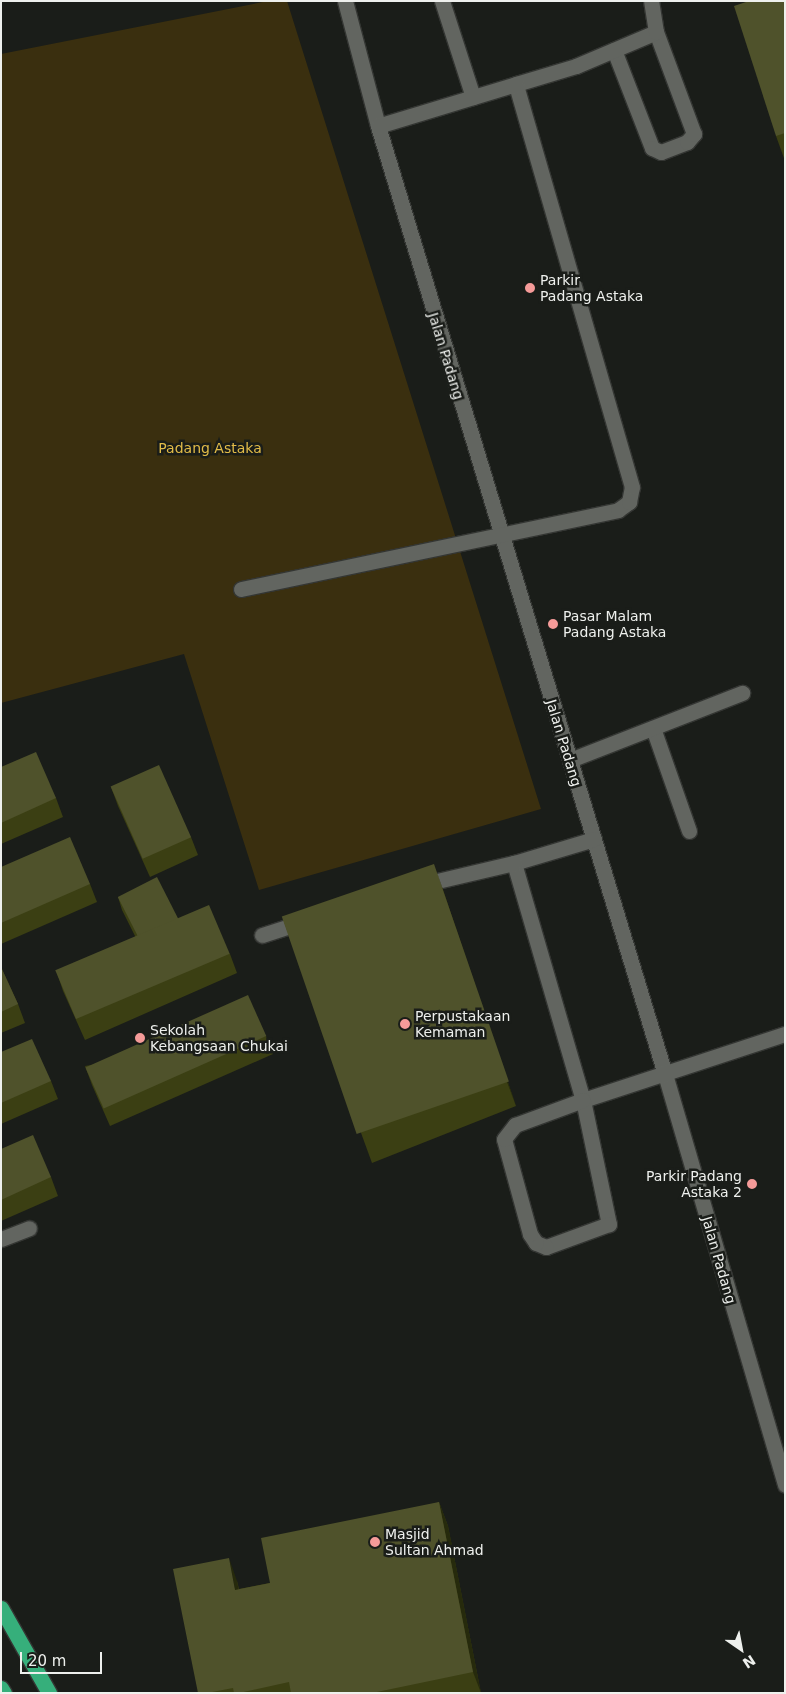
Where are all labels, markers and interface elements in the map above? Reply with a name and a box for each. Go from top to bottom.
place label: Parkir Padang Astaka [540,272,643,304]
marker: Parkir Padang Astaka [524,282,536,294]
street label: Jalan Padang [425,310,467,402]
park label: Padang Astaka [158,440,262,456]
place label: Pasar Malam Padang Astaka [563,608,666,640]
marker: Pasar Malam Padang Astaka [547,618,559,630]
street label: Jalan Padang [543,697,585,789]
place label: Perpustakaan Kemaman [415,1008,510,1040]
marker: Perpustakaan Kemaman [399,1018,411,1030]
place label: Sekolah Kebangsaan Chukai [150,1022,288,1054]
marker: Sekolah Kebangsaan Chukai [134,1032,146,1044]
place label: Parkir Padang Astaka 2 [646,1168,742,1200]
marker: Parkir Padang Astaka 2 [746,1178,758,1190]
street label: Jalan Padang [699,1214,739,1306]
place label: Masjid Sultan Ahmad [385,1526,484,1558]
marker: Masjid Sultan Ahmad [369,1536,381,1548]
north arrow [716,1624,766,1674]
scale bar [22,1642,105,1674]
text: 20 m [28,1652,66,1670]
text: N [740,1652,758,1671]

